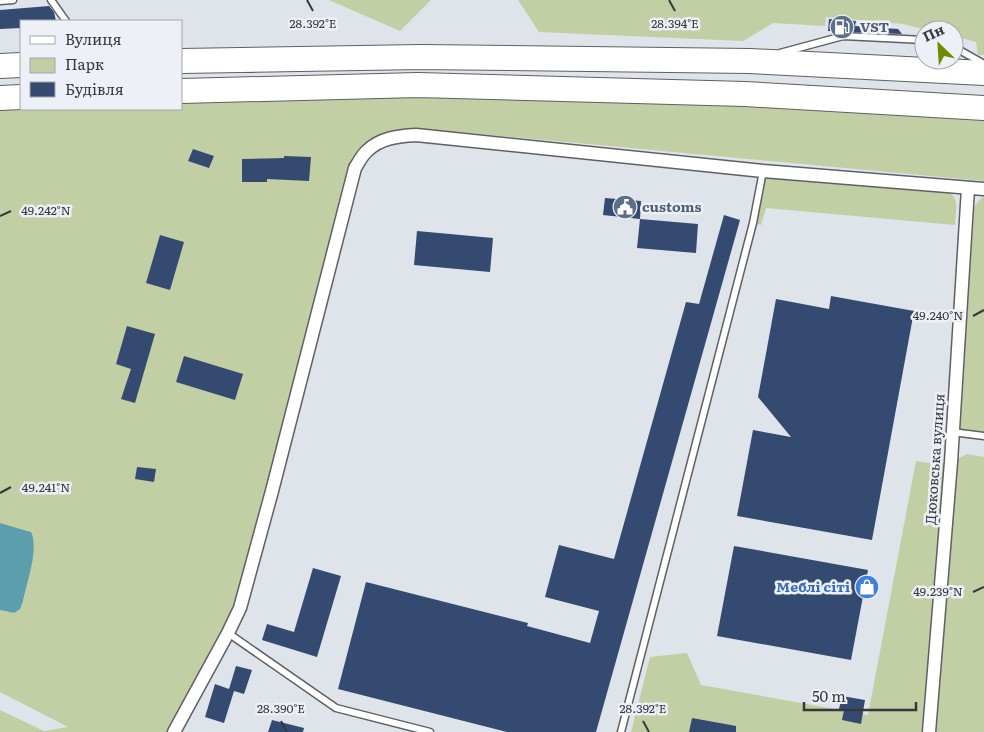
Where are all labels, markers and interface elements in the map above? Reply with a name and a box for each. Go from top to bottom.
text: 28.392°E [290,14,337,32]
text: 28.394°E [651,14,699,32]
fuel station icon: VST [829,14,855,40]
place label: VST [860,16,890,36]
text: Пн [919,19,947,46]
legend [20,20,182,110]
north arrow [914,20,964,70]
text: Вулиця [65,27,122,50]
text: Парк [65,52,104,75]
text: Будівля [65,77,124,100]
public building icon: customs [612,194,638,220]
place label: customs [642,196,701,216]
text: 49.242°N [21,201,71,219]
text: 49.240°N [913,306,963,324]
street label: Дюковська вулиця [919,393,949,525]
text: 49.241°N [22,478,70,496]
shop icon: Меблі сіті [854,574,880,600]
place label: Меблі сіті [776,576,850,596]
text: 49.239°N [913,582,963,600]
scale bar [804,680,916,712]
text: 50 m [812,684,846,707]
text: 28.390°E [257,699,305,717]
text: 28.392°E [620,699,667,717]

